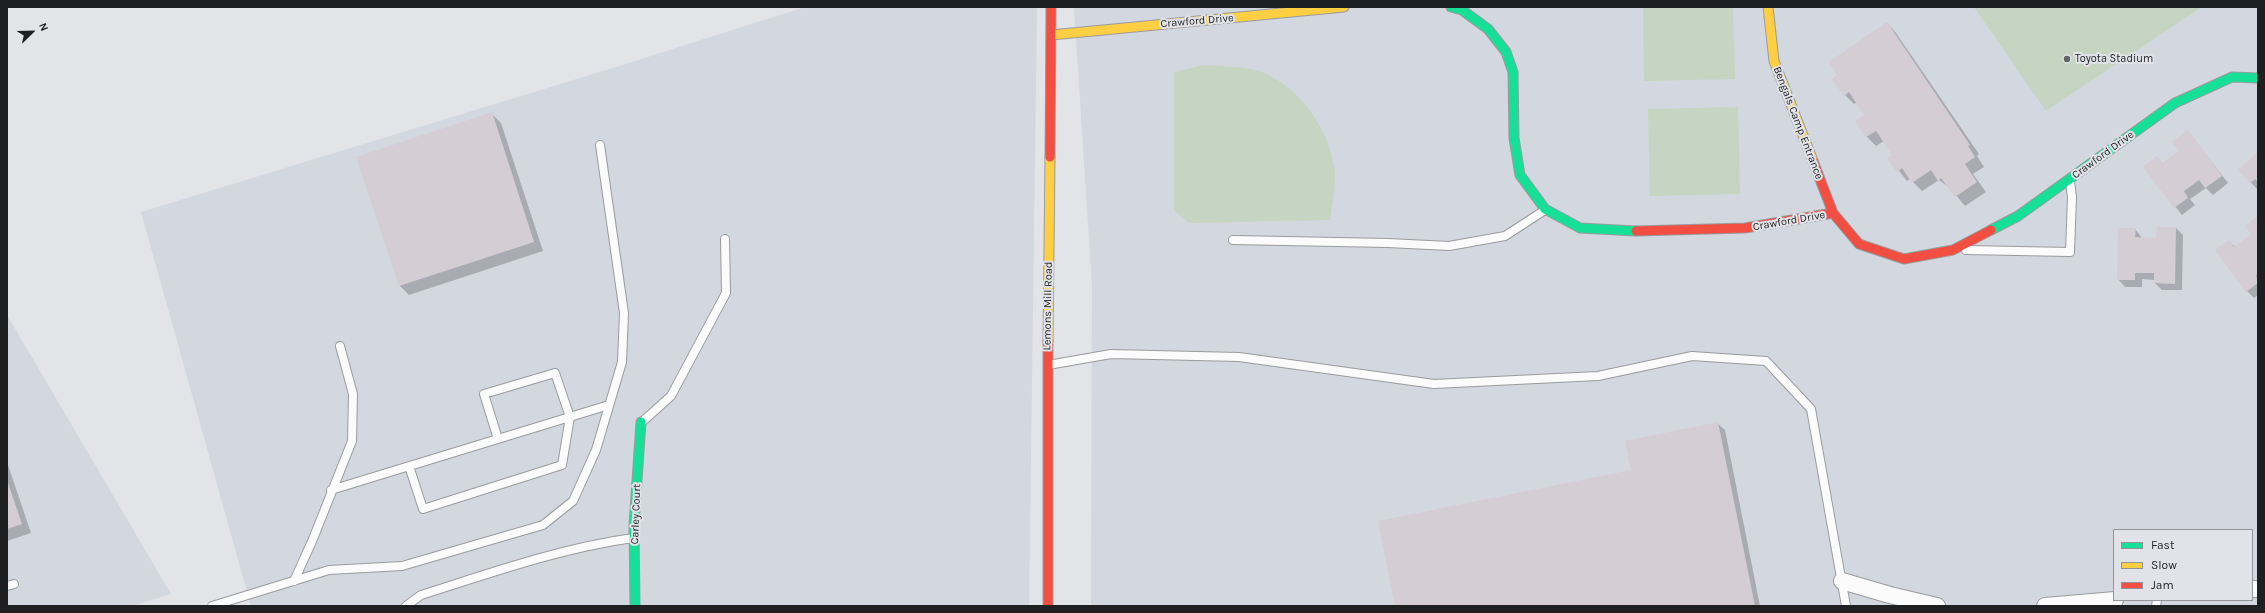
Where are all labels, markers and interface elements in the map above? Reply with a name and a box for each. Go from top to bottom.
street label: Crawford Drive [1160,11,1234,31]
north arrow [12,12,52,52]
text: N [36,21,51,33]
place label: Toyota Stadium [2075,52,2153,66]
marker: Toyota Stadium [2062,54,2072,64]
street label: Bengals Camp Entrance [1770,65,1826,181]
street label: Crawford Drive [2069,128,2137,182]
street label: Crawford Drive [1752,208,1826,234]
street label: Lemons Mill Road [1041,261,1055,351]
street label: Carley Court [628,483,644,545]
legend [2113,529,2253,601]
text: Fast [2151,538,2174,552]
text: Slow [2151,558,2177,572]
text: Jam [2151,578,2174,592]

